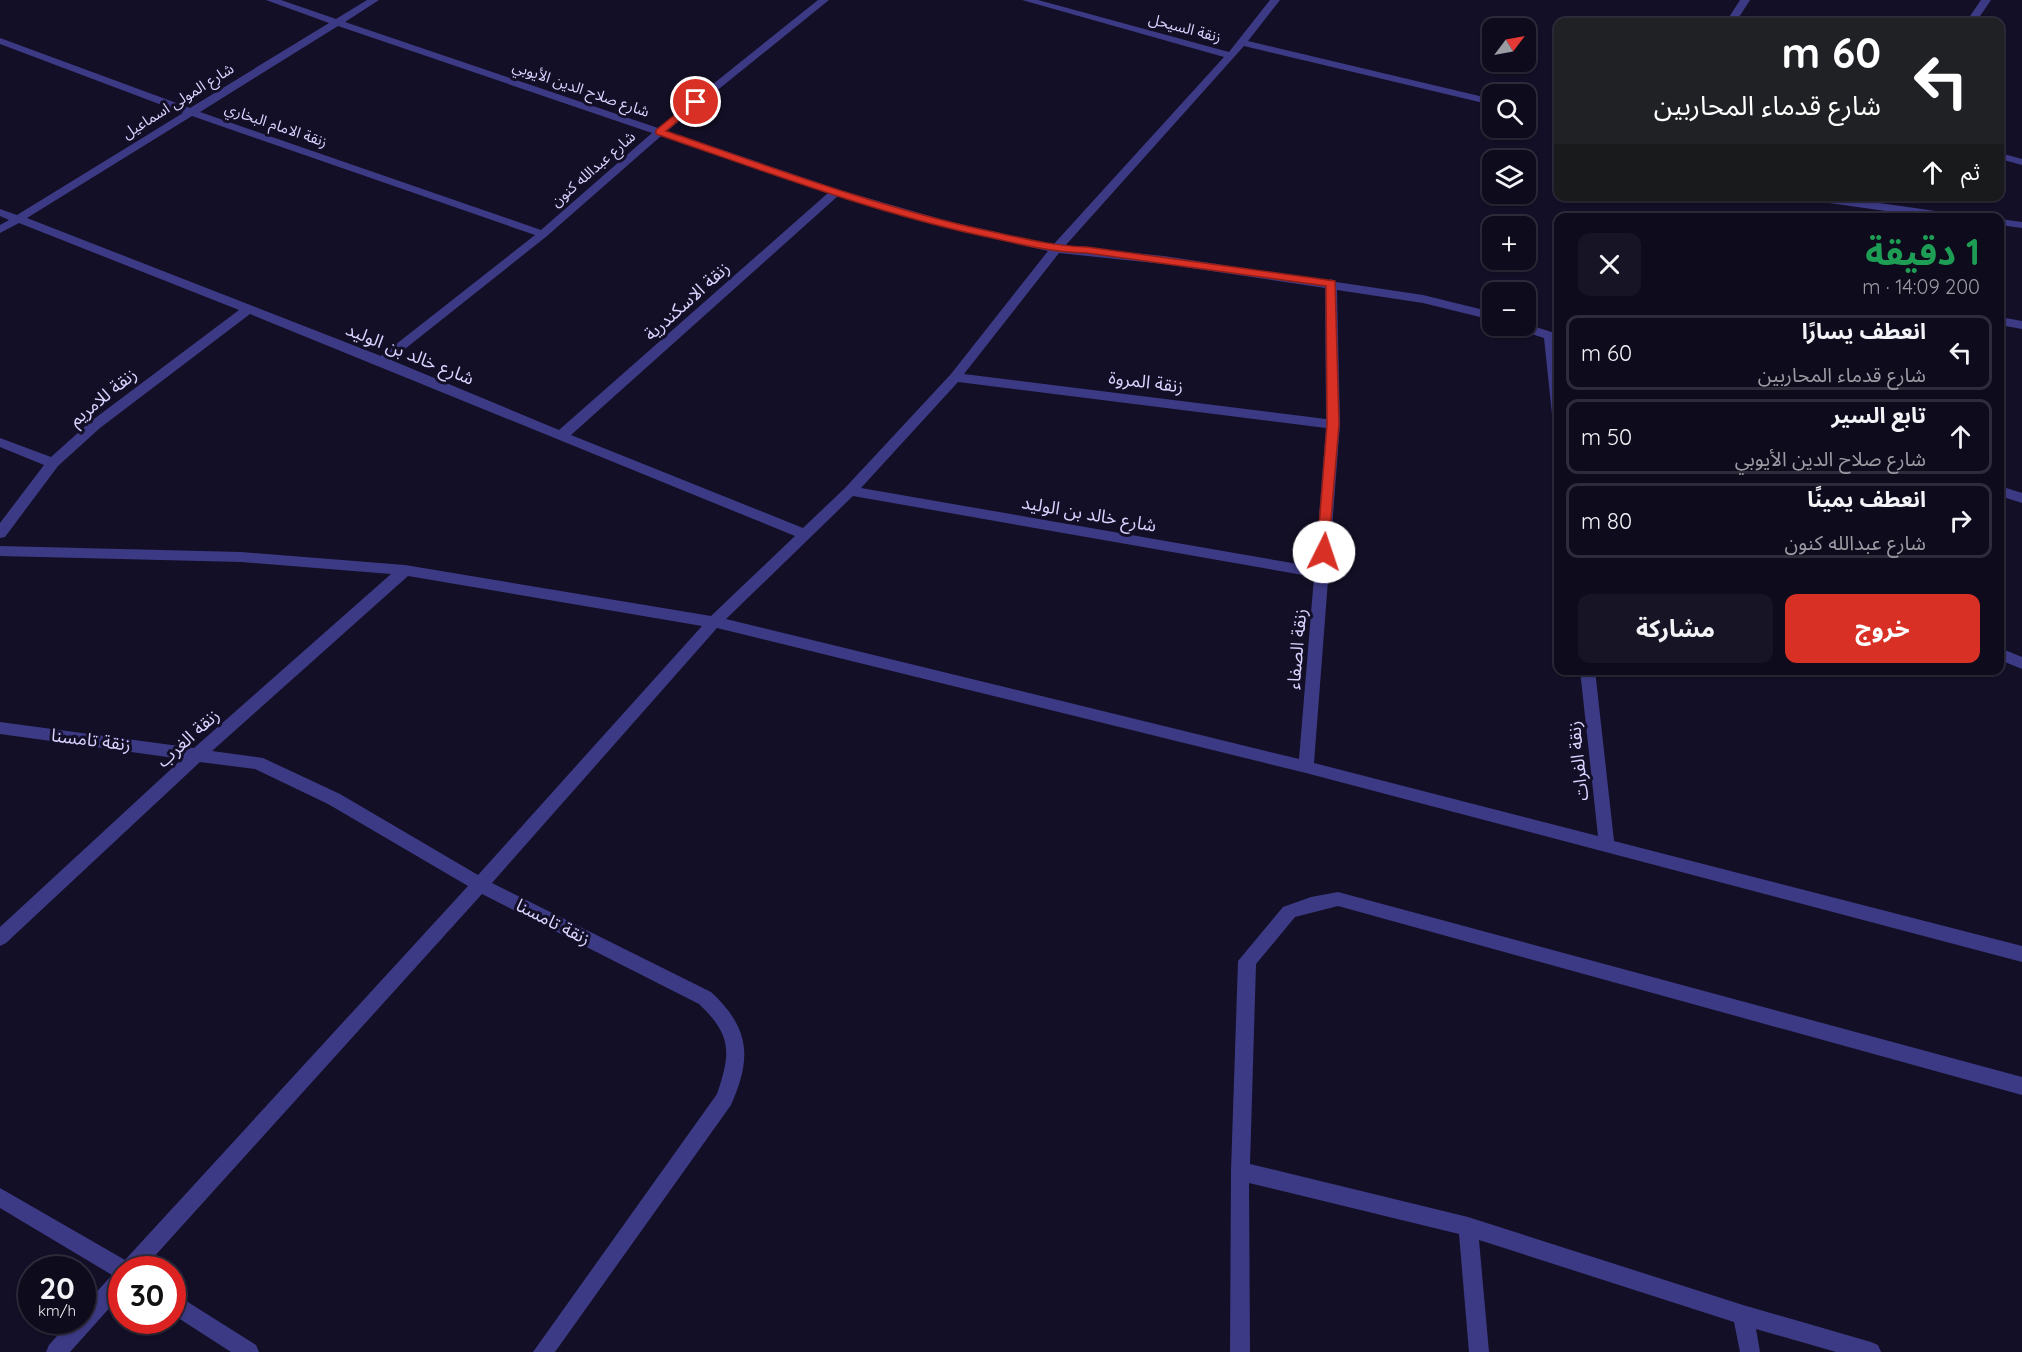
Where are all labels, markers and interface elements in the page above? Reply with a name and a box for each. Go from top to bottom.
street label: زنقة السيحل [1147,9,1223,46]
north arrow [1482,18,1536,72]
map controls [1482,18,1536,336]
text: 60 m [1781,26,1881,79]
icon: left [1902,42,1980,120]
street label: شارع صلاح الدين الأيوبي [509,56,652,124]
street label: شارع المولى اسماعيل [118,58,239,145]
pin [670,76,721,127]
button: search [1482,84,1536,138]
icon: arrive [679,85,712,118]
text: شارع قدماء المحاربين [1654,88,1881,122]
street label: زنقة الامام البخاري [222,98,330,153]
street label: شارع عبدالله كنون [546,127,641,213]
button: layers [1482,150,1536,204]
icon: ahead [1916,156,1949,189]
text: ثم [1961,158,1980,186]
button: + [1482,216,1536,270]
text: 1 دقيقة [1865,229,1980,274]
button: close [1578,233,1641,296]
street label: زنقة الاسكندرية [639,256,734,345]
text: 200 m · 14:09 [1862,274,1980,299]
button: − [1482,282,1536,336]
street label: شارع خالد بن الوليد [342,317,478,393]
text: انعطف يسارًا [1802,317,1926,345]
icon: left [1944,336,1977,369]
text: 60 m [1581,339,1632,367]
street label: زنقة للامريم [64,362,142,432]
text: شارع قدماء المحاربين [1758,362,1926,387]
street label: زنقة المروة [1107,366,1185,398]
text: تابع السير [1832,401,1926,429]
icon: ahead [1944,420,1977,453]
text: 50 m [1581,423,1632,451]
text: شارع صلاح الدين الأيوبي [1735,446,1926,471]
text: انعطف يمينًا [1807,485,1926,513]
street label: شارع خالد بن الوليد [1019,490,1158,540]
icon: right [1944,504,1977,537]
text: 80 m [1581,507,1632,535]
position arrow [1292,520,1356,584]
text: شارع عبدالله كنون [1785,530,1926,555]
button: مشاركة [1578,594,1773,663]
button: خروج [1785,594,1980,663]
street label: زنقة الصفاء [1282,608,1311,690]
street label: زنقة الغرب [151,703,224,772]
street label: زنقة الفرات [1562,720,1593,802]
street label: زنقة تامسنا [50,723,132,756]
street label: زنقة تامسنا [512,893,594,950]
speed limit sign: 30 [108,1256,186,1334]
text: 20 [39,1269,75,1307]
text: km/h [38,1301,76,1320]

